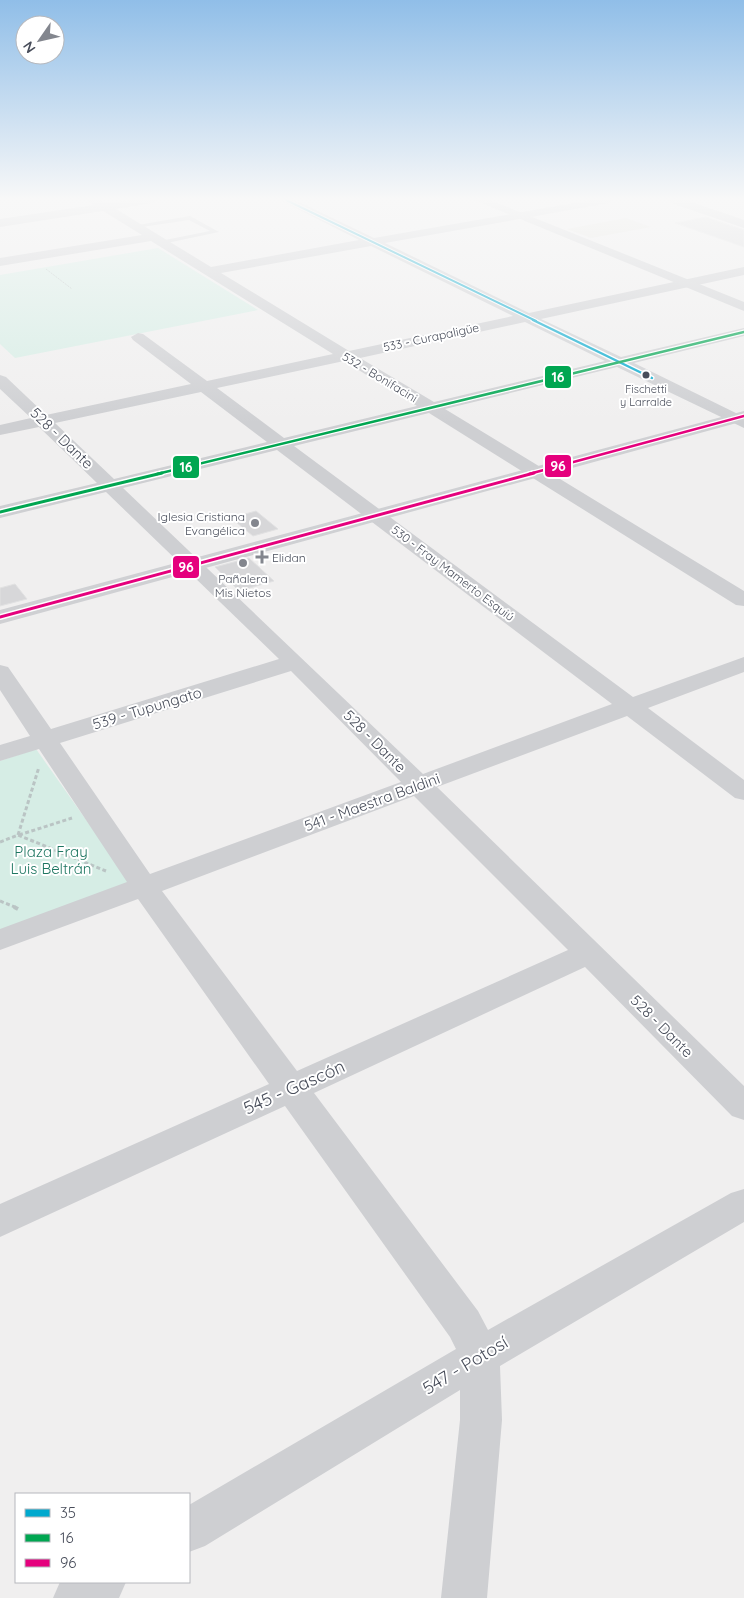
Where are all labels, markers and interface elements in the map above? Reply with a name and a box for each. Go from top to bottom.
north arrow [15,15,65,65]
text: N [19,38,40,57]
street label: 533 - Curapaligüe [382,319,481,354]
street label: 532 - Bonifacini [340,349,420,405]
line badge: 16 [544,365,572,389]
text: 16 [551,368,565,386]
marker: Fischetti y Larralde [641,370,651,380]
place label: Fischetti y Larralde [620,382,672,409]
street label: 528 - Dante [26,403,98,473]
line badge: 96 [544,454,572,478]
line badge: 16 [172,455,200,479]
text: 96 [550,457,566,475]
text: 16 [179,458,193,476]
place label: Iglesia Cristiana Evangélica [158,509,245,538]
marker: Iglesia Cristiana Evangélica [249,517,261,529]
street label: 530 - Fray Mamerto Esquiú [389,522,517,624]
place label: Elidan [272,550,306,565]
marker: Elidan [256,551,268,563]
line badge: 96 [172,555,200,579]
marker: Pañalera Mis Nietos [237,557,249,569]
text: 96 [178,558,194,576]
place label: Pañalera Mis Nietos [215,571,272,600]
street label: 539 - Tupungato [90,682,204,734]
street label: 528 - Dante [340,706,410,776]
street label: 541 - Maestra Baldini [302,769,442,835]
park label: Plaza Fray Luis Beltrán [11,842,91,878]
street label: 528 - Dante [627,991,697,1061]
street label: 545 - Gascón [240,1054,348,1120]
street label: 547 - Potosí [418,1330,512,1399]
legend [15,1493,190,1583]
text: 35 [60,1503,76,1522]
text: 16 [60,1528,74,1547]
text: 96 [60,1553,76,1572]

